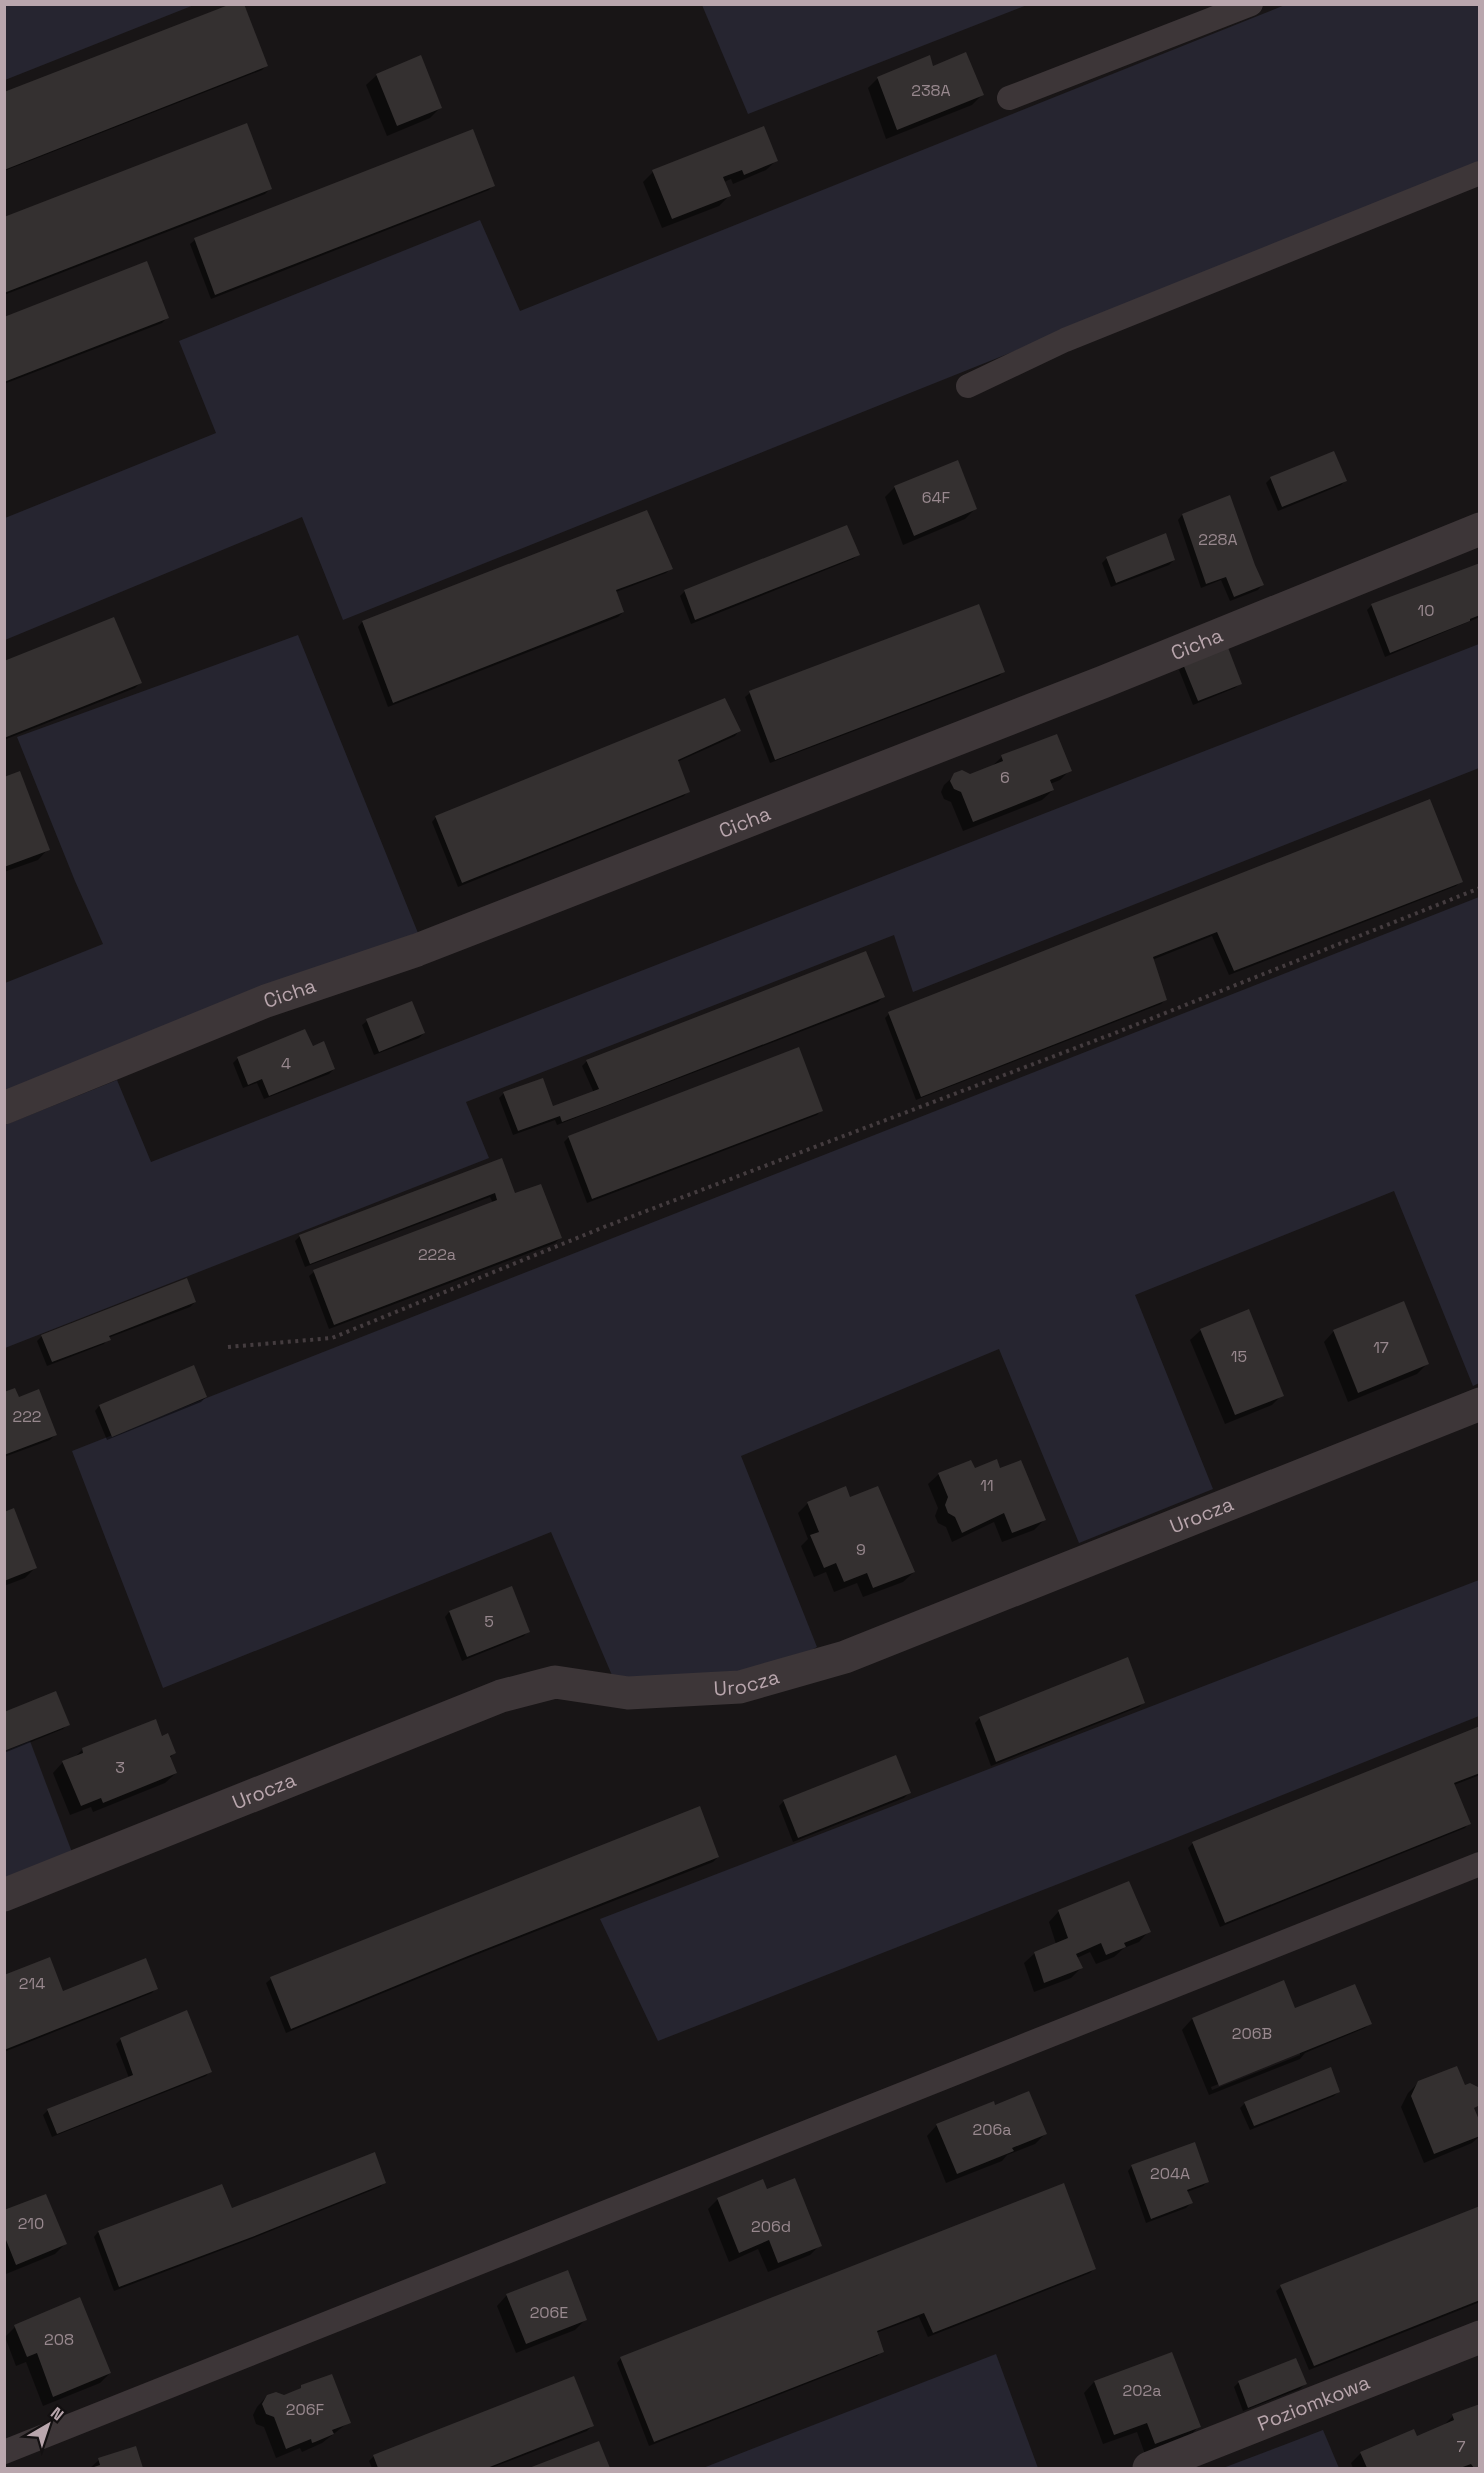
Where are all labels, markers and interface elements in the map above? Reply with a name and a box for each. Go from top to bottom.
house number: 238A [911,80,951,101]
house number: 64F [922,487,951,508]
house number: 228A [1198,529,1238,550]
house number: 10 [1418,600,1434,621]
street label: Cicha [1167,622,1226,666]
house number: 6 [1000,767,1010,788]
street label: Cicha [715,800,774,844]
street label: Cicha [260,972,319,1014]
house number: 4 [281,1053,291,1074]
house number: 222a [418,1244,456,1265]
house number: 17 [1373,1337,1389,1358]
house number: 15 [1231,1346,1247,1367]
house number: 222 [13,1406,41,1427]
house number: 11 [980,1475,994,1496]
street label: Urocza [1166,1491,1237,1539]
house number: 9 [856,1539,866,1560]
house number: 5 [484,1611,494,1632]
street label: Urocza [713,1663,782,1701]
house number: 3 [115,1757,125,1778]
street label: Urocza [228,1767,300,1815]
house number: 214 [19,1973,45,1994]
house number: 206B [1232,2023,1272,2044]
house number: 206a [973,2119,1011,2140]
house number: 204A [1150,2163,1190,2184]
house number: 210 [18,2213,44,2234]
house number: 206d [751,2216,791,2237]
house number: 206E [530,2302,568,2323]
house number: 208 [44,2329,74,2350]
street label: Poziomkowa [1254,2369,1373,2437]
house number: 202a [1123,2380,1161,2401]
north arrow [18,2395,78,2455]
house number: 206F [286,2399,325,2420]
text: N [46,2402,68,2425]
house number: 7 [1456,2436,1466,2457]

